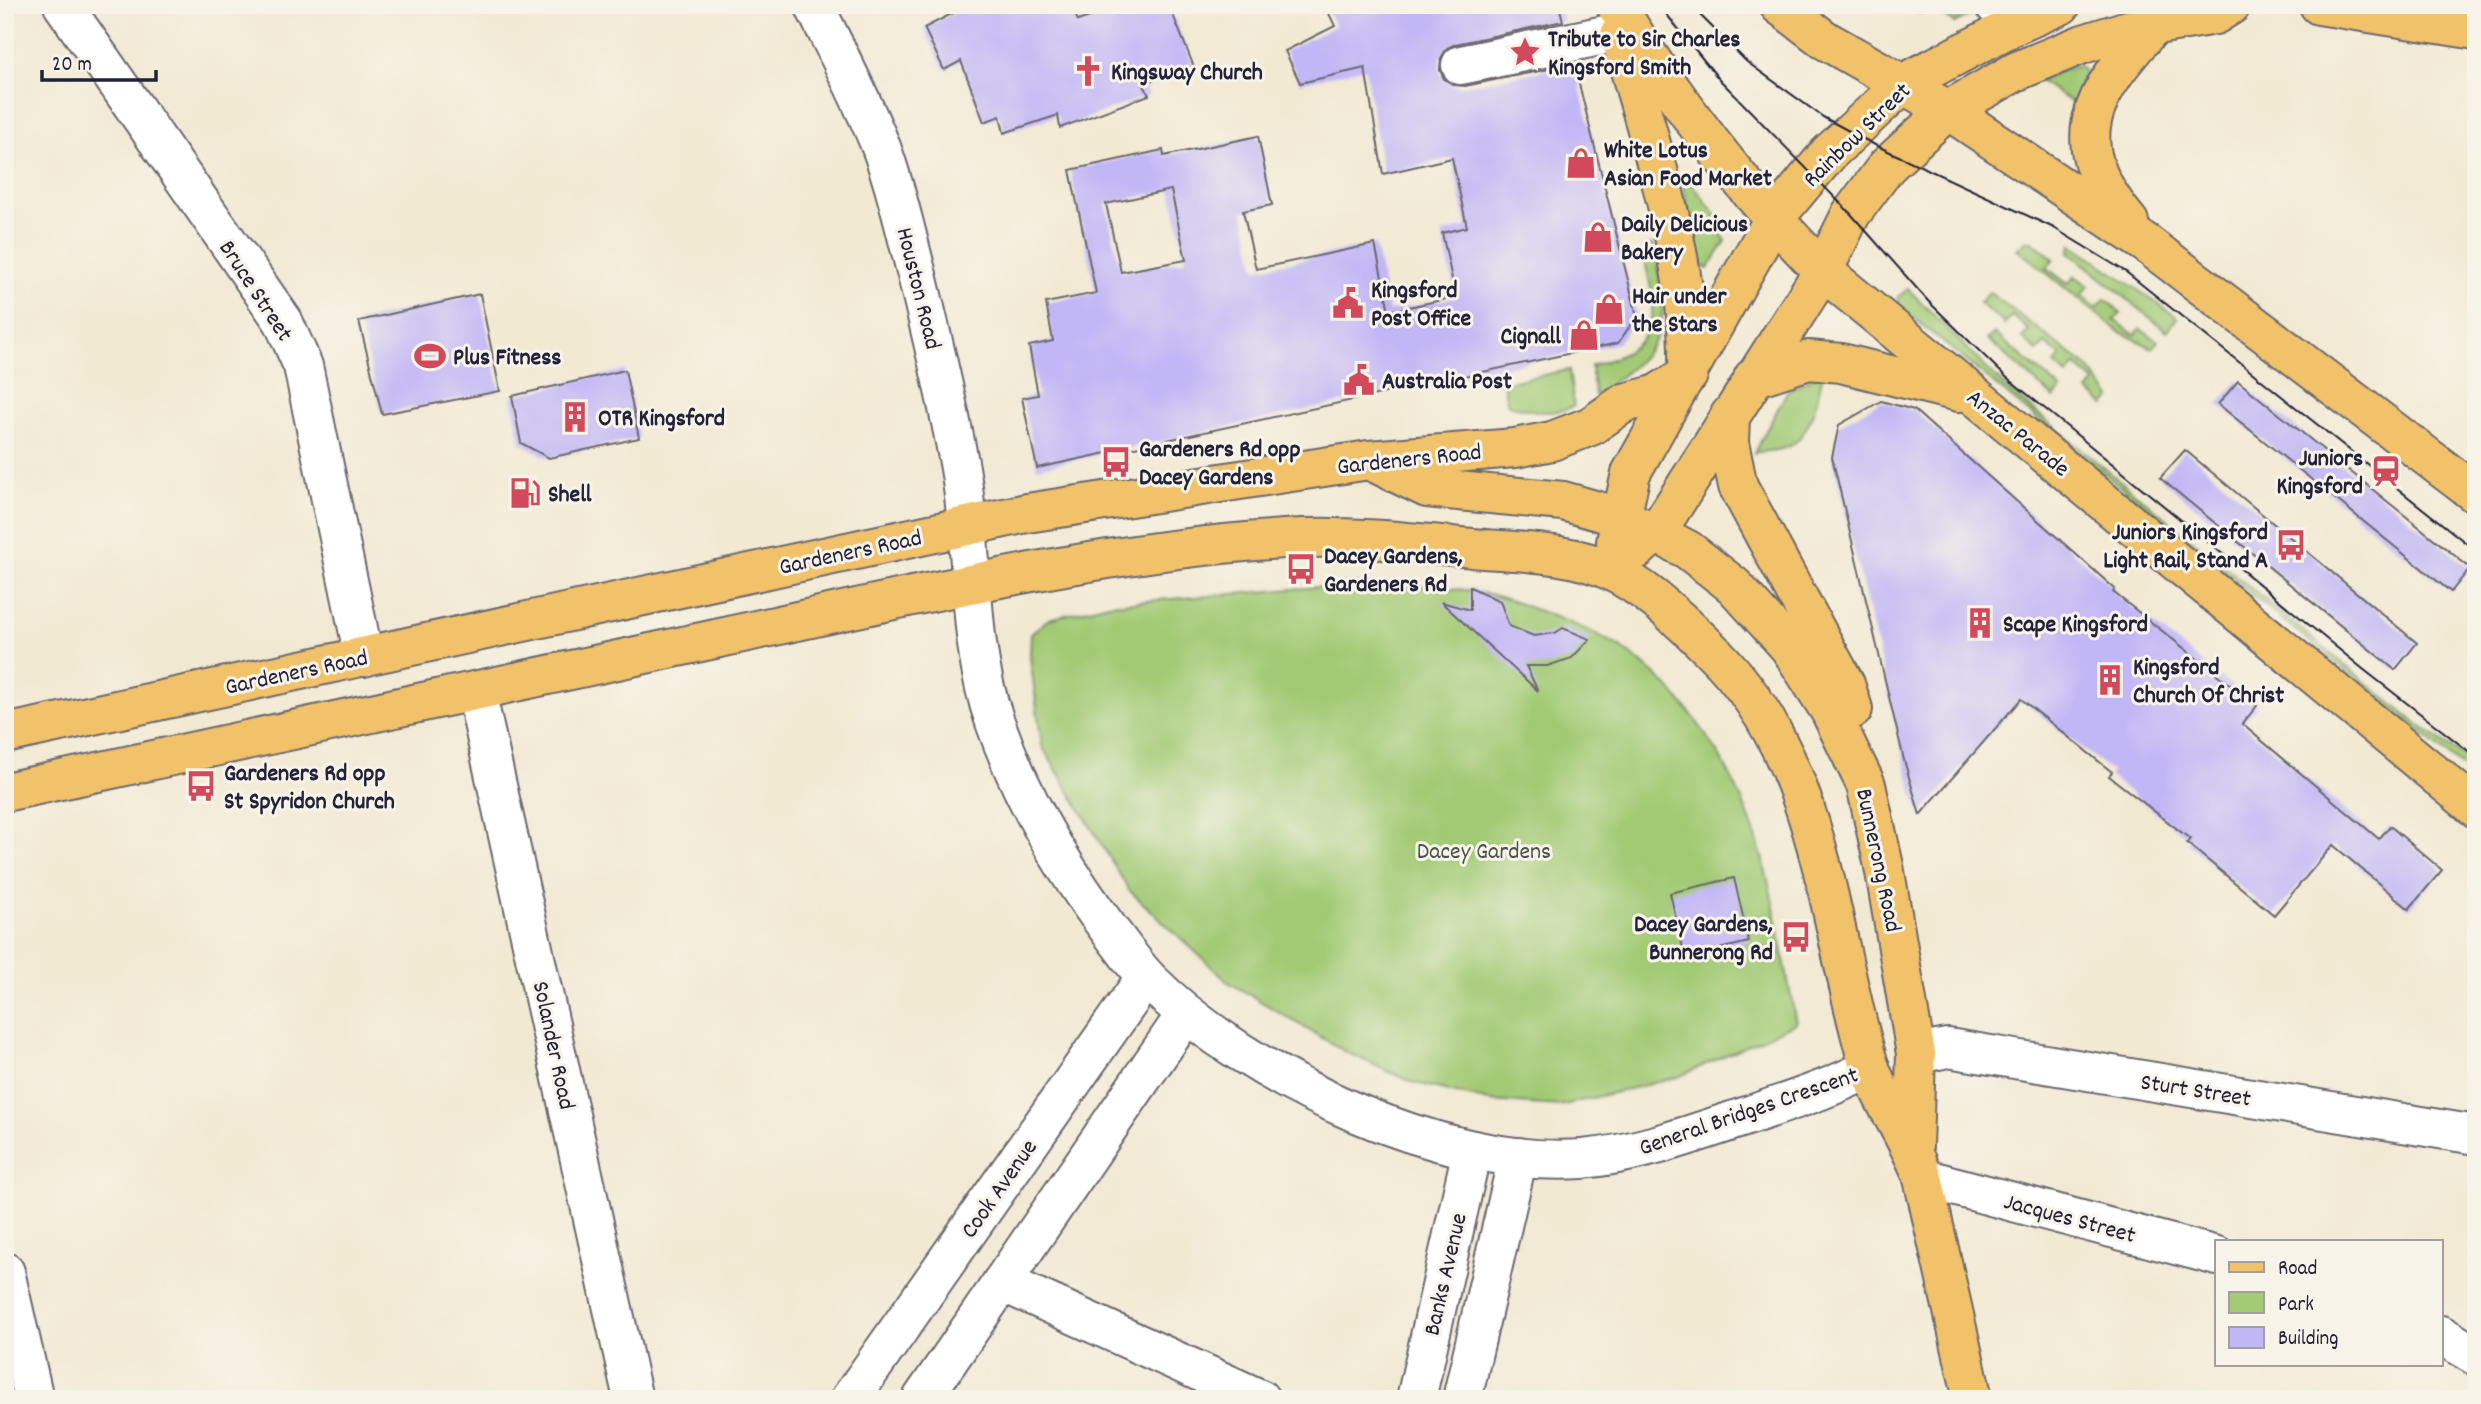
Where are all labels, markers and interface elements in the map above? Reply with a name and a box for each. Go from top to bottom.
place label: Tribute to Sir Charles Kingsford Smith [1548,24,1740,86]
place icon: Tribute to Sir Charles Kingsford Smith [1508,35,1542,69]
scale bar [42,38,156,82]
text: 20 m [52,51,92,81]
church icon: Kingsway Church [1071,54,1105,88]
place label: Kingsway Church [1111,57,1263,91]
street label: Rainbow Street [1796,76,1920,197]
place label: White Lotus Asian Food Market [1604,135,1772,197]
shop icon: White Lotus Asian Food Market [1564,146,1598,180]
place label: Daily Delicious Bakery [1621,209,1748,271]
shop icon: Daily Delicious Bakery [1581,220,1615,254]
street label: Houston Road [886,224,949,353]
street label: Bruce Street [209,234,300,349]
place label: Kingsford Post Office [1371,275,1471,337]
place label: Hair under the Stars [1632,281,1728,343]
public building icon: Kingsford Post Office [1331,286,1365,320]
shop icon: Hair under the Stars [1592,292,1626,326]
shop icon: Cignall [1567,318,1601,352]
place label: Cignall [1500,321,1561,355]
sports icon: Plus Fitness [413,339,447,373]
place label: Plus Fitness [453,342,561,376]
public building icon: Australia Post [1342,363,1376,397]
place label: Australia Post [1382,366,1512,400]
street label: Anzac Parade [1958,382,2076,487]
building icon: OTR Kingsford [558,400,592,434]
place label: OTR Kingsford [598,403,725,437]
place label: Gardeners Rd opp Dacey Gardens [1139,434,1301,496]
street label: Gardeners Road [1335,436,1483,485]
place label: Juniors Kingsford [2277,443,2363,505]
bus stop icon: Gardeners Rd opp Dacey Gardens [1099,445,1133,479]
station icon: Juniors Kingsford [2369,454,2403,488]
fuel station icon: Shell [508,476,542,510]
place label: Shell [548,479,592,513]
place label: Juniors Kingsford Light Rail, Stand A [2103,517,2268,579]
street label: Gardeners Road [776,522,925,586]
bus stop icon: Juniors Kingsford Light Rail, Stand A [2274,528,2308,562]
place label: Dacey Gardens, Gardeners Rd [1324,541,1463,603]
bus stop icon: Dacey Gardens, Gardeners Rd [1284,552,1318,586]
building icon: Scape Kingsford [1963,606,1997,640]
place label: Scape Kingsford [2003,609,2148,643]
street label: Gardeners Road [222,642,371,706]
place label: Kingsford Church Of Christ [2133,652,2284,714]
building icon: Kingsford Church Of Christ [2093,663,2127,697]
place label: Gardeners Rd opp St Spyridon Church [224,758,395,820]
bus stop icon: Gardeners Rd opp St Spyridon Church [184,769,218,803]
street label: Bunnerong Road [1845,786,1909,936]
park label: Dacey Gardens [1417,836,1551,870]
place label: Dacey Gardens, Bunnerong Rd [1634,909,1773,971]
bus stop icon: Dacey Gardens, Bunnerong Rd [1779,920,1813,954]
street label: Solander Road [522,978,582,1113]
street label: General Bridges Crescent [1635,1059,1863,1166]
street label: Sturt Street [2138,1066,2253,1117]
street label: Cook Avenue [954,1133,1047,1246]
street label: Jacques Street [2000,1186,2139,1254]
street label: Banks Avenue [1416,1210,1478,1339]
legend [2215,1240,2442,1366]
text: Road [2278,1255,2317,1285]
text: Park [2278,1291,2314,1321]
text: Building [2278,1325,2338,1355]

